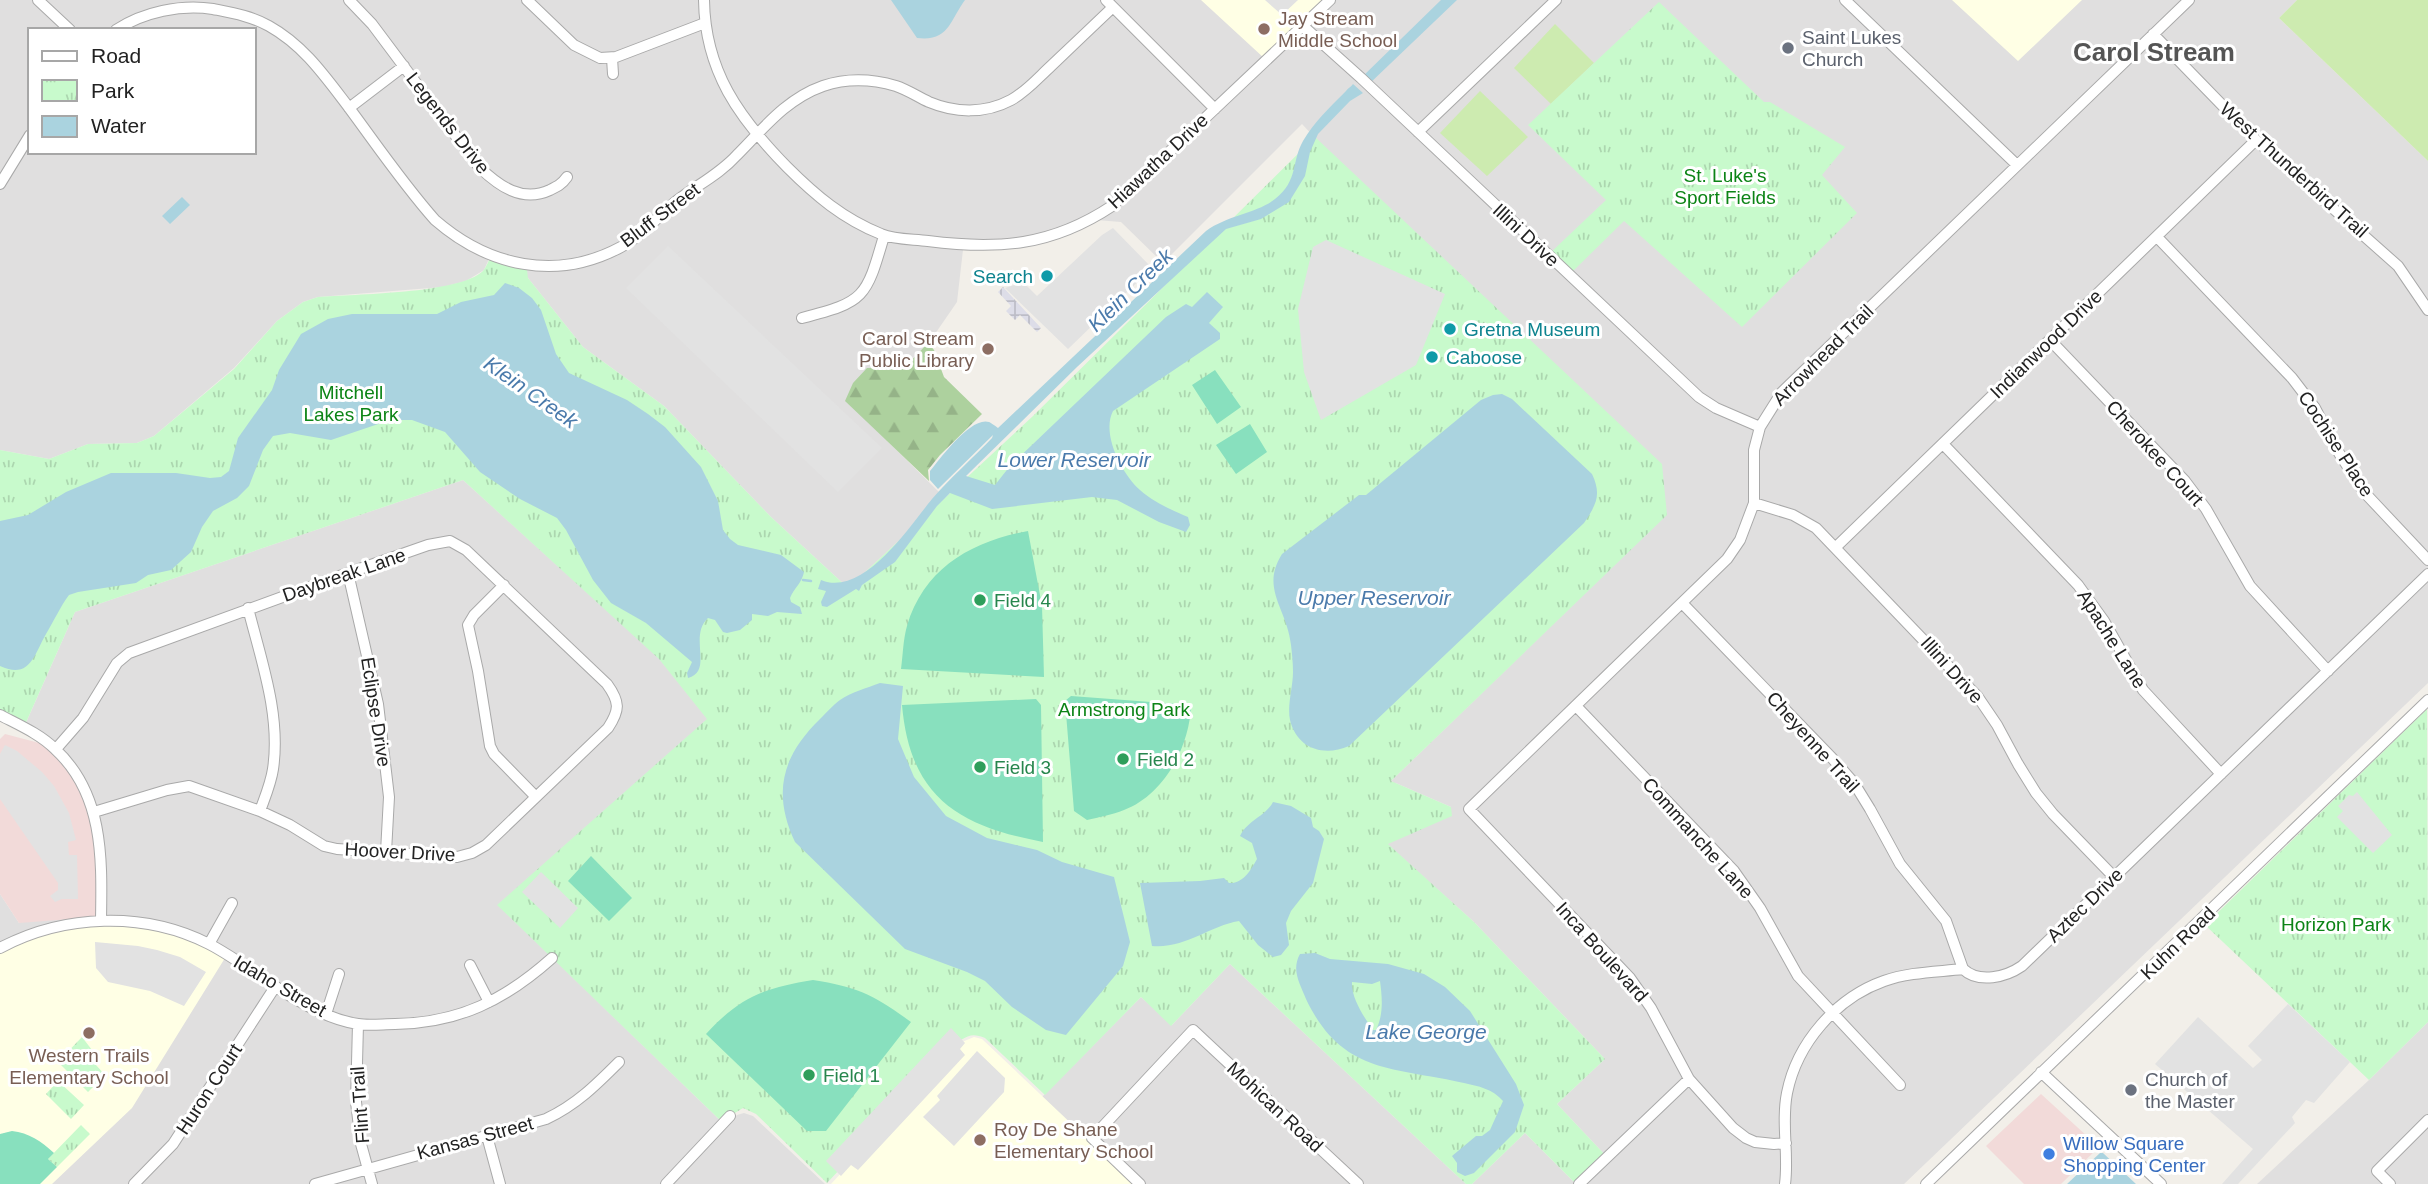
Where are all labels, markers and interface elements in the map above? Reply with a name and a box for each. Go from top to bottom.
place label: Jay Stream Middle School [1278,8,1397,51]
marker: Jay Stream Middle School [1256,21,1272,37]
place label: Saint Lukes Church [1802,27,1901,70]
legend [28,28,256,154]
district label: Carol Stream [2073,37,2235,67]
marker: Saint Lukes Church [1780,40,1796,56]
text: Road [91,44,141,67]
street label: Legends Drive [402,68,494,178]
text: Park [91,79,135,102]
street label: West Thunderbird Trail [2216,98,2372,242]
street label: Hiawatha Drive [1104,109,1212,213]
text: Water [91,114,146,137]
park label: St. Luke's Sport Fields [1674,165,1776,208]
street label: Bluff Street [616,178,704,252]
street label: Illini Drive [1489,199,1563,271]
water label: Klein Creek [1083,243,1178,336]
place label: Search [973,266,1033,287]
marker: Search [1039,268,1055,284]
street label: Indianwood Drive [1986,285,2106,403]
street label: Arrowhead Trail [1769,301,1877,409]
place label: Gretna Museum [1464,319,1600,340]
marker: Gretna Museum [1442,321,1458,337]
place label: Carol Stream Public Library [859,328,974,371]
marker: Carol Stream Public Library [980,341,996,357]
place label: Caboose [1446,347,1522,368]
marker: Caboose [1424,349,1440,365]
water label: Klein Creek [480,351,583,433]
park label: Mitchell Lakes Park [303,382,399,425]
street label: Cochise Place [2294,387,2378,501]
street label: Cherokee Court [2102,396,2208,510]
water label: Lower Reservoir [998,448,1151,471]
street label: Daybreak Lane [280,544,408,606]
water label: Upper Reservoir [1298,586,1451,609]
street label: Apache Lane [2073,586,2151,692]
place label: Field 4 [994,590,1051,611]
marker: Field 4 [972,592,988,608]
street label: Illini Drive [1917,632,1987,708]
street label: Eclipse Drive [357,656,395,768]
street label: Cheyenne Trail [1762,687,1864,797]
park label: Armstrong Park [1058,699,1190,720]
place label: Field 2 [1137,749,1194,770]
marker: Field 2 [1115,751,1131,767]
place label: Field 3 [994,757,1051,778]
marker: Field 3 [972,759,988,775]
street label: Commanche Lane [1638,773,1758,903]
street label: Hoover Drive [344,839,456,865]
street label: Aztec Drive [2043,864,2127,946]
street label: Inca Boulevard [1552,898,1652,1006]
street label: Kuhn Road [2137,902,2219,984]
park label: Horizon Park [2281,914,2391,935]
street label: Idaho Street [230,951,331,1021]
water label: Lake George [1365,1020,1487,1043]
marker: Western Trails Elementary School [81,1025,97,1041]
street label: Huron Court [172,1039,246,1138]
place label: Western Trails Elementary School [9,1045,169,1088]
street label: Mohican Road [1223,1058,1327,1156]
place label: Field 1 [823,1065,880,1086]
street label: Flint Trail [347,1066,373,1144]
marker: Field 1 [801,1067,817,1083]
place label: Church of the Master [2145,1069,2235,1112]
marker: Church of the Master [2123,1082,2139,1098]
street label: Kansas Street [415,1112,536,1164]
place label: Roy De Shane Elementary School [994,1119,1153,1162]
marker: Roy De Shane Elementary School [972,1132,988,1148]
place label: Willow Square Shopping Center [2063,1133,2206,1176]
marker: Willow Square Shopping Center [2041,1146,2057,1162]

